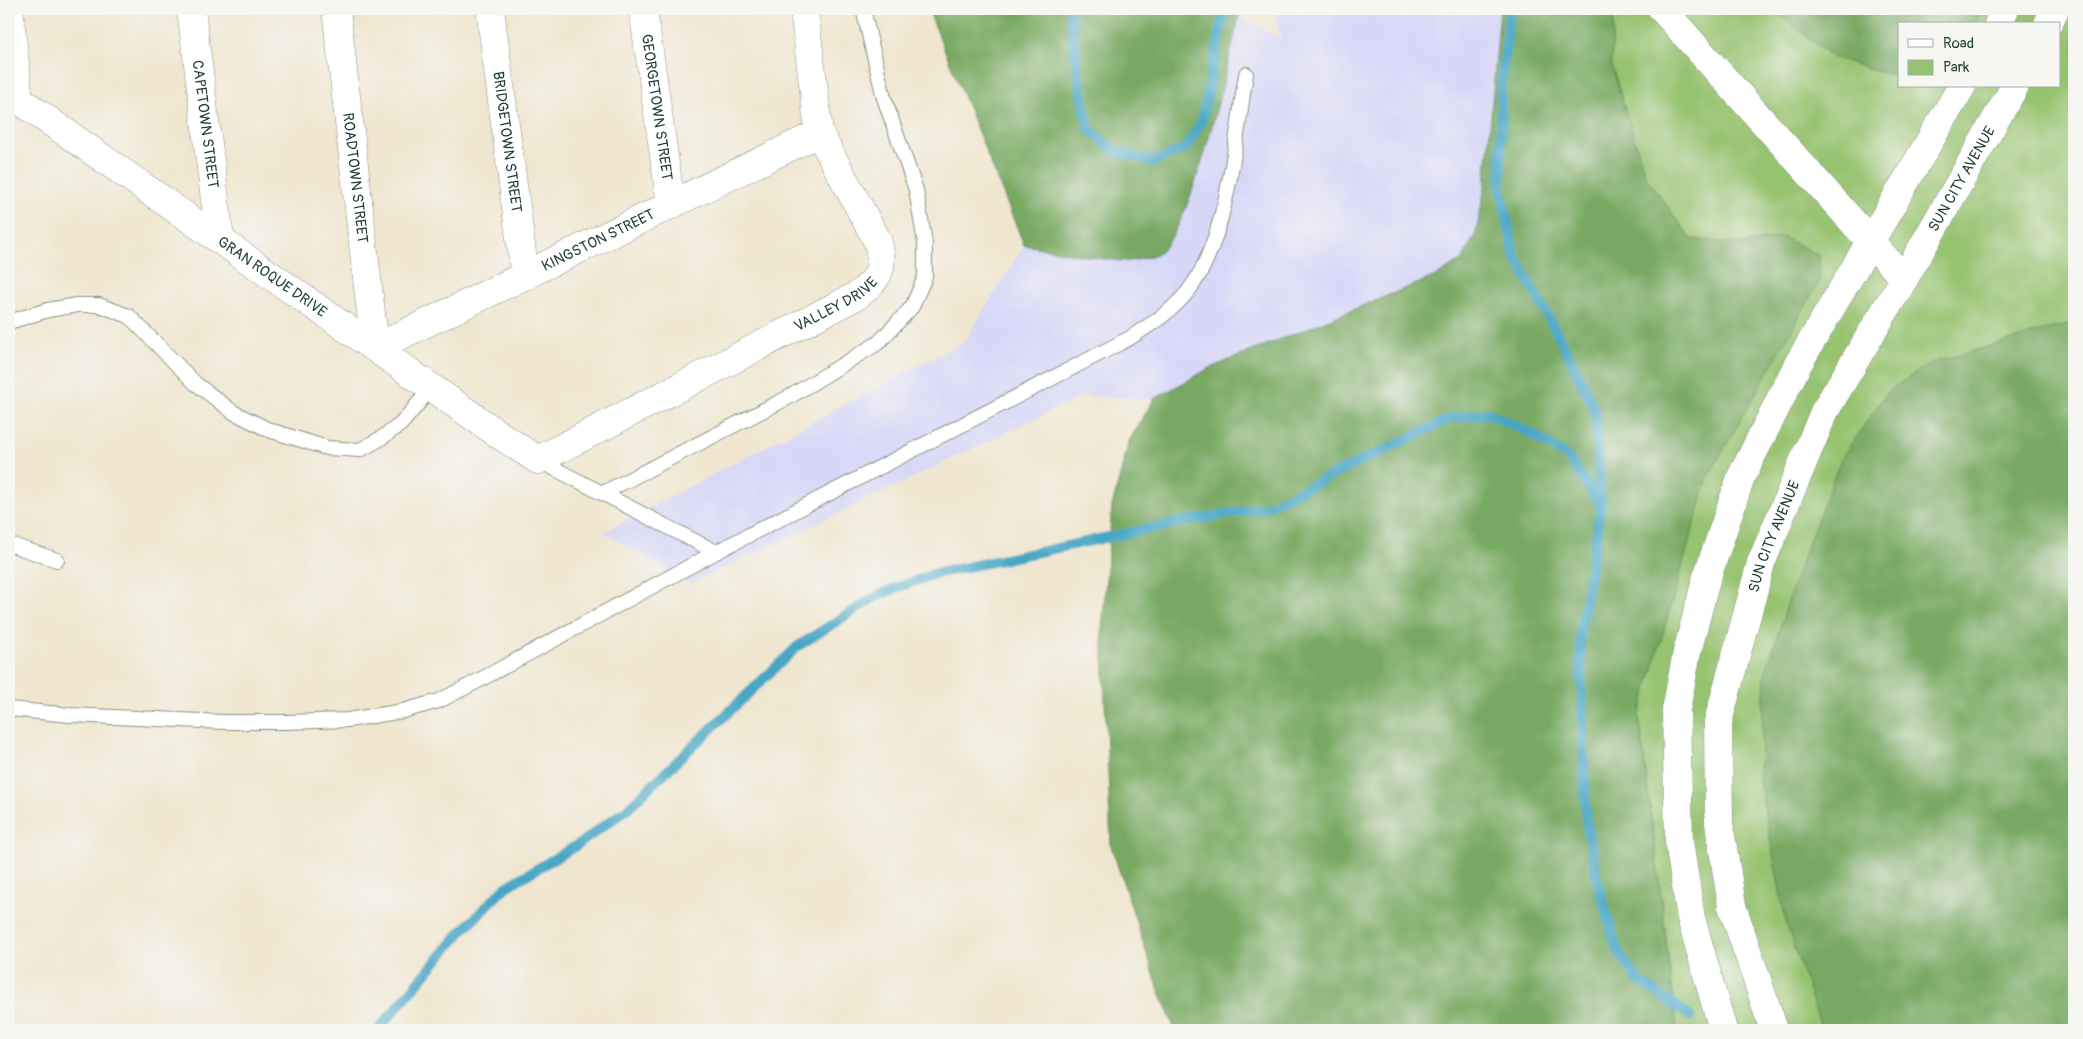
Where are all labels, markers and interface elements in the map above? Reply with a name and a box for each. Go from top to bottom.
legend [1898,22,2060,88]
street label: GEORGETOWN STREET [637,33,677,181]
text: Road [1943,34,1974,53]
text: Park [1943,58,1970,77]
street label: CAPETOWN STREET [188,59,223,189]
street label: BRIDGETOWN STREET [489,70,526,214]
street label: ROADTOWN STREET [338,112,372,244]
street label: SUN CITY AVENUE [1924,123,2000,235]
street label: KINGSTON STREET [538,205,658,275]
street label: GRAN ROQUE DRIVE [214,232,331,321]
street label: VALLEY DRIVE [791,273,882,336]
street label: SUN CITY AVENUE [1744,477,1804,594]

